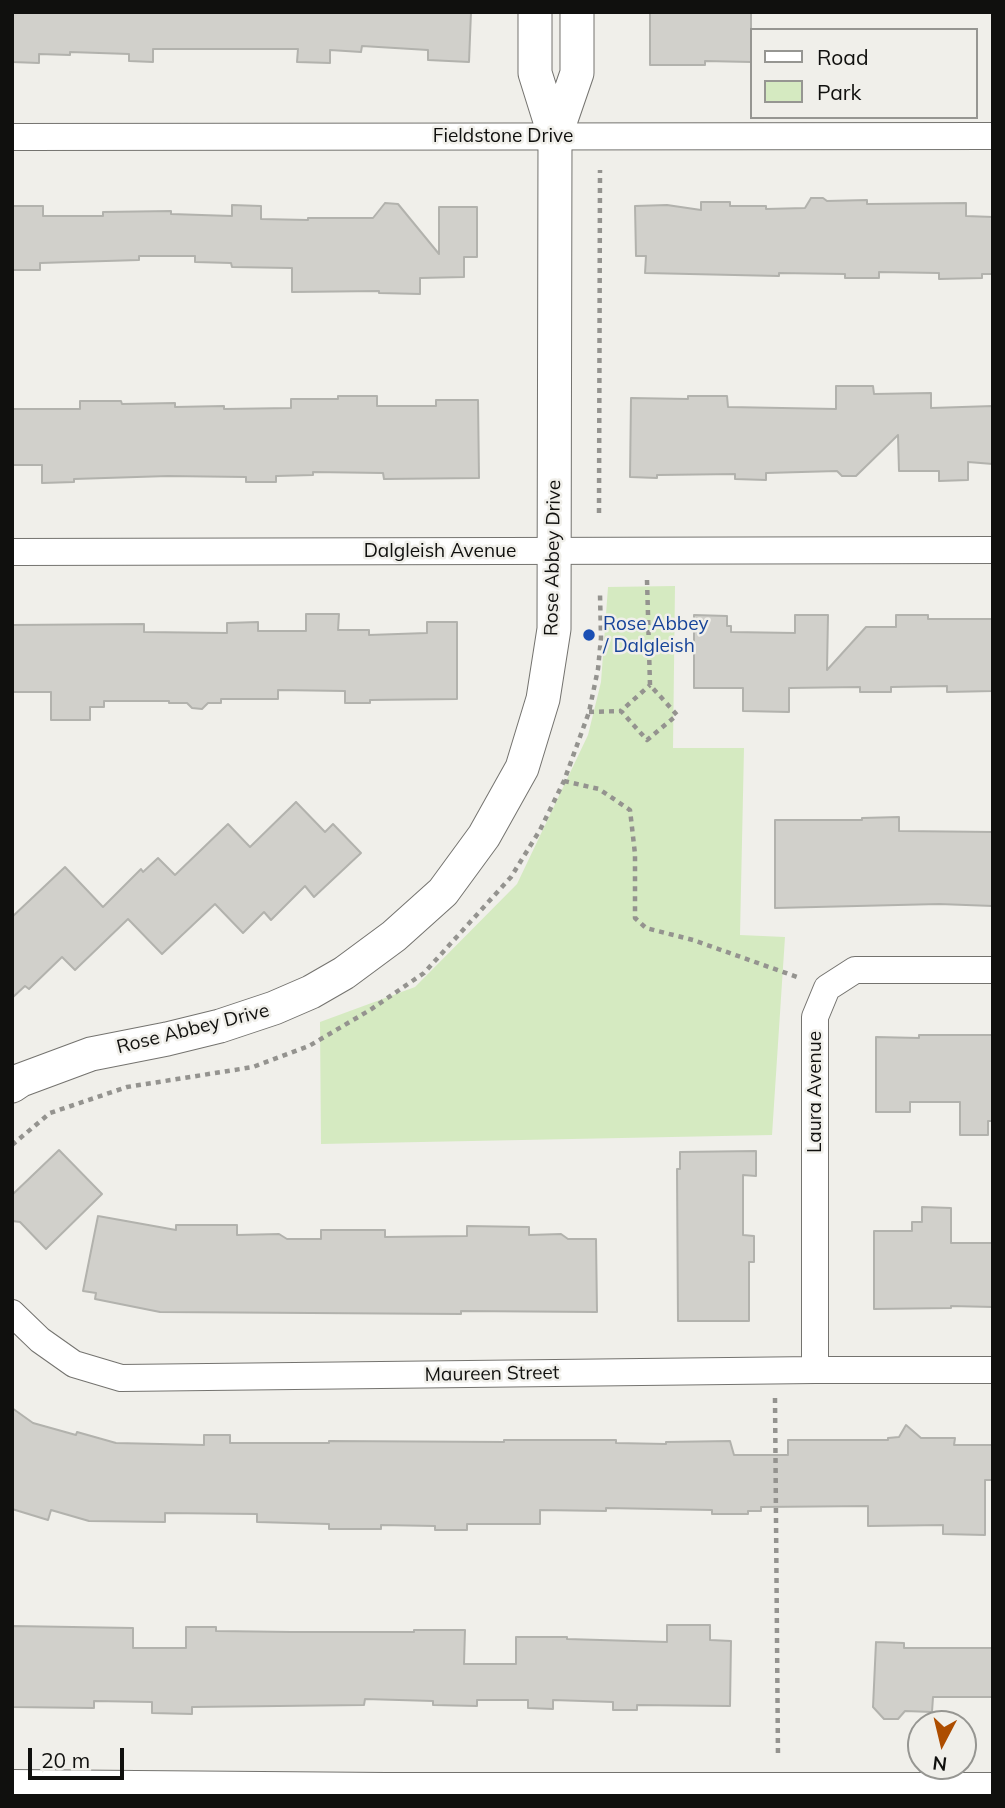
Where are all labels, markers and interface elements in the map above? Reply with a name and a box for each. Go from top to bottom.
legend [750,28,977,119]
text: Road [817,44,868,70]
text: Park [817,79,861,105]
street label: Fieldstone Drive [433,125,573,147]
street label: Rose Abbey Drive [540,480,566,636]
street label: Dalgleish Avenue [364,540,516,562]
place label: Rose Abbey / Dalgleish [603,613,709,657]
marker: Rose Abbey / Dalgleish [581,627,597,643]
street label: Rose Abbey Drive [114,999,272,1059]
street label: Laura Avenue [804,1031,826,1153]
street label: Maureen Street [424,1361,560,1387]
north arrow [907,1710,977,1780]
scale bar [32,1734,128,1778]
text: 20 m [41,1747,90,1773]
text: N [931,1751,948,1777]

